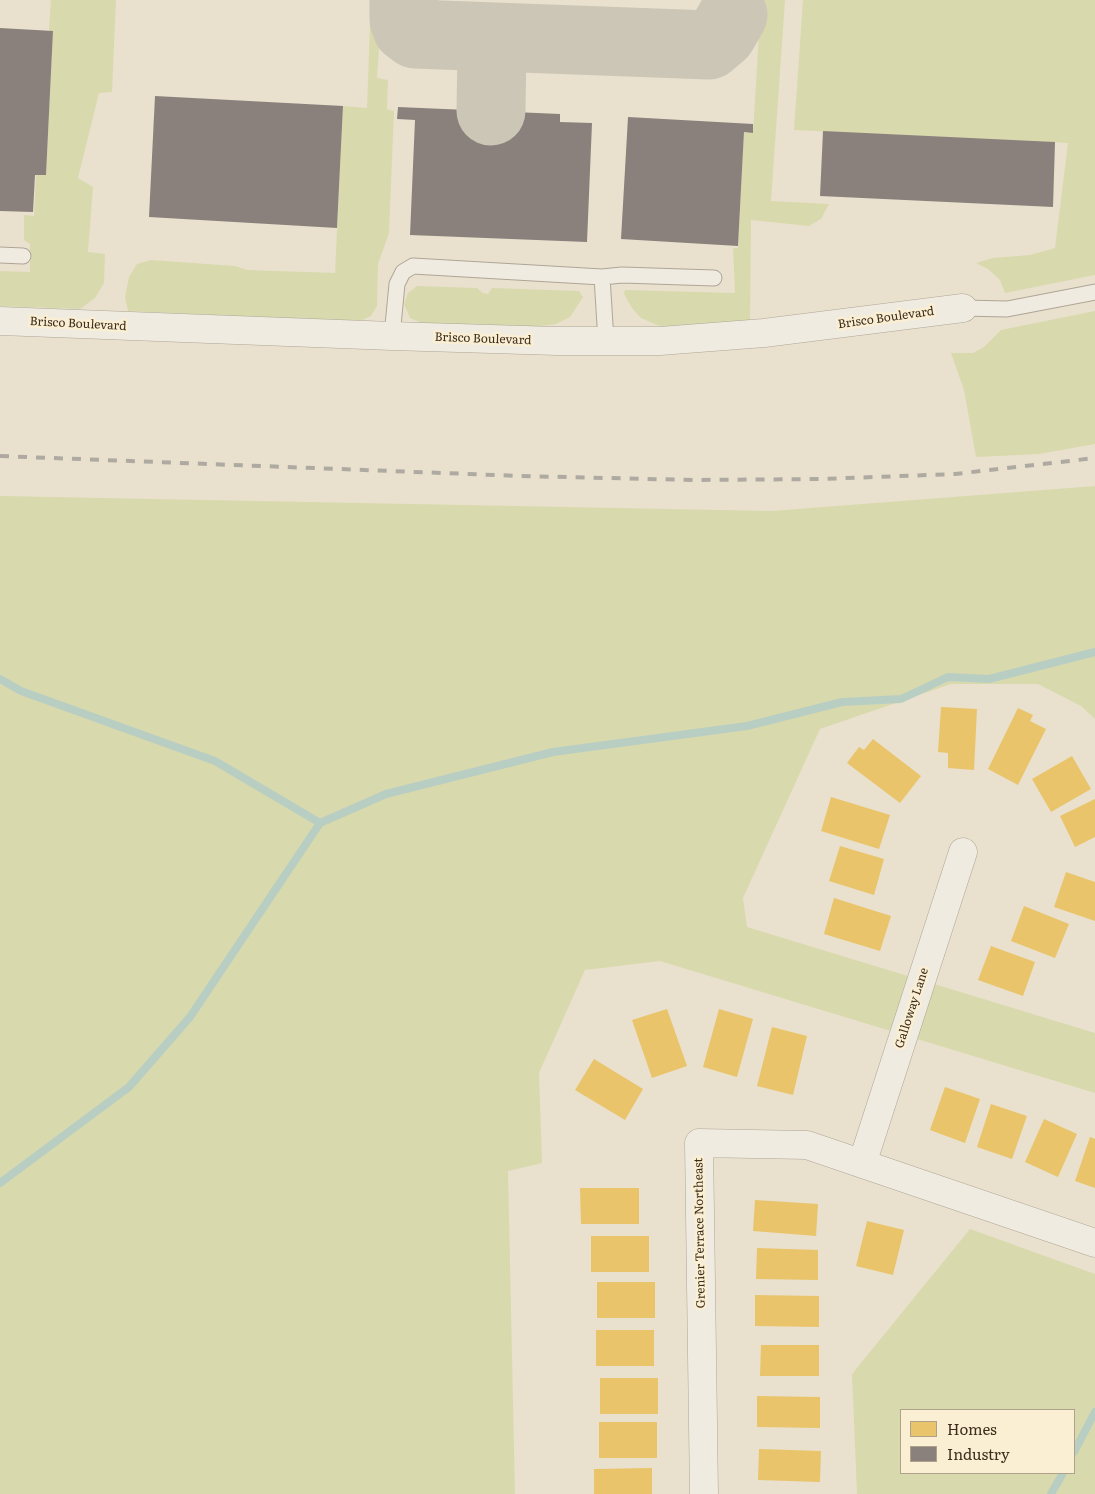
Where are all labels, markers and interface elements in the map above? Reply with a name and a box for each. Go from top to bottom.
street label: Brisco Boulevard [837,304,935,332]
street label: Brisco Boulevard [29,314,127,334]
street label: Brisco Boulevard [434,330,532,348]
street label: Galloway Lane [892,966,932,1050]
street label: Grenier Terrace Northeast [691,1158,709,1308]
legend [900,1409,1075,1474]
text: Homes [947,1417,997,1440]
text: Industry [947,1442,1010,1465]

